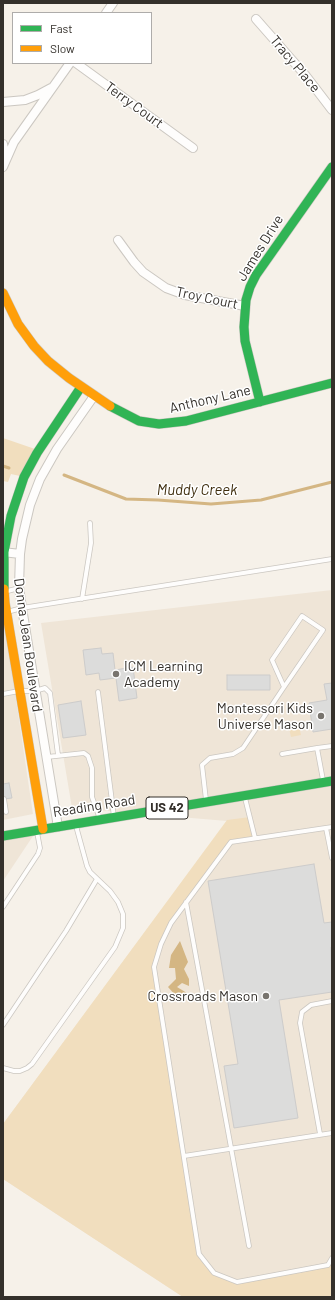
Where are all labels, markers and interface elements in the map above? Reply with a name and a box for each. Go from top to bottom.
legend [12,12,152,64]
text: Fast [50,21,73,35]
street label: Tracy Place [266,32,324,96]
text: Slow [50,41,75,55]
street label: Terry Court [101,78,167,132]
street label: James Drive [233,212,287,284]
street label: Troy Court [175,283,239,313]
street label: Anthony Lane [168,381,252,417]
water label: Muddy Creek [157,481,237,499]
street label: Donna Jean Boulevard [10,577,46,713]
place label: ICM Learning Academy [124,658,203,690]
marker: ICM Learning Academy [111,669,121,679]
place label: Montessori Kids Universe Mason [217,700,313,732]
marker: Montessori Kids Universe Mason [316,711,326,721]
street label: Reading Road [52,791,136,821]
road number: US 42 [146,797,188,819]
place label: Crossroads Mason [148,988,258,1004]
marker: Crossroads Mason [261,991,271,1001]

